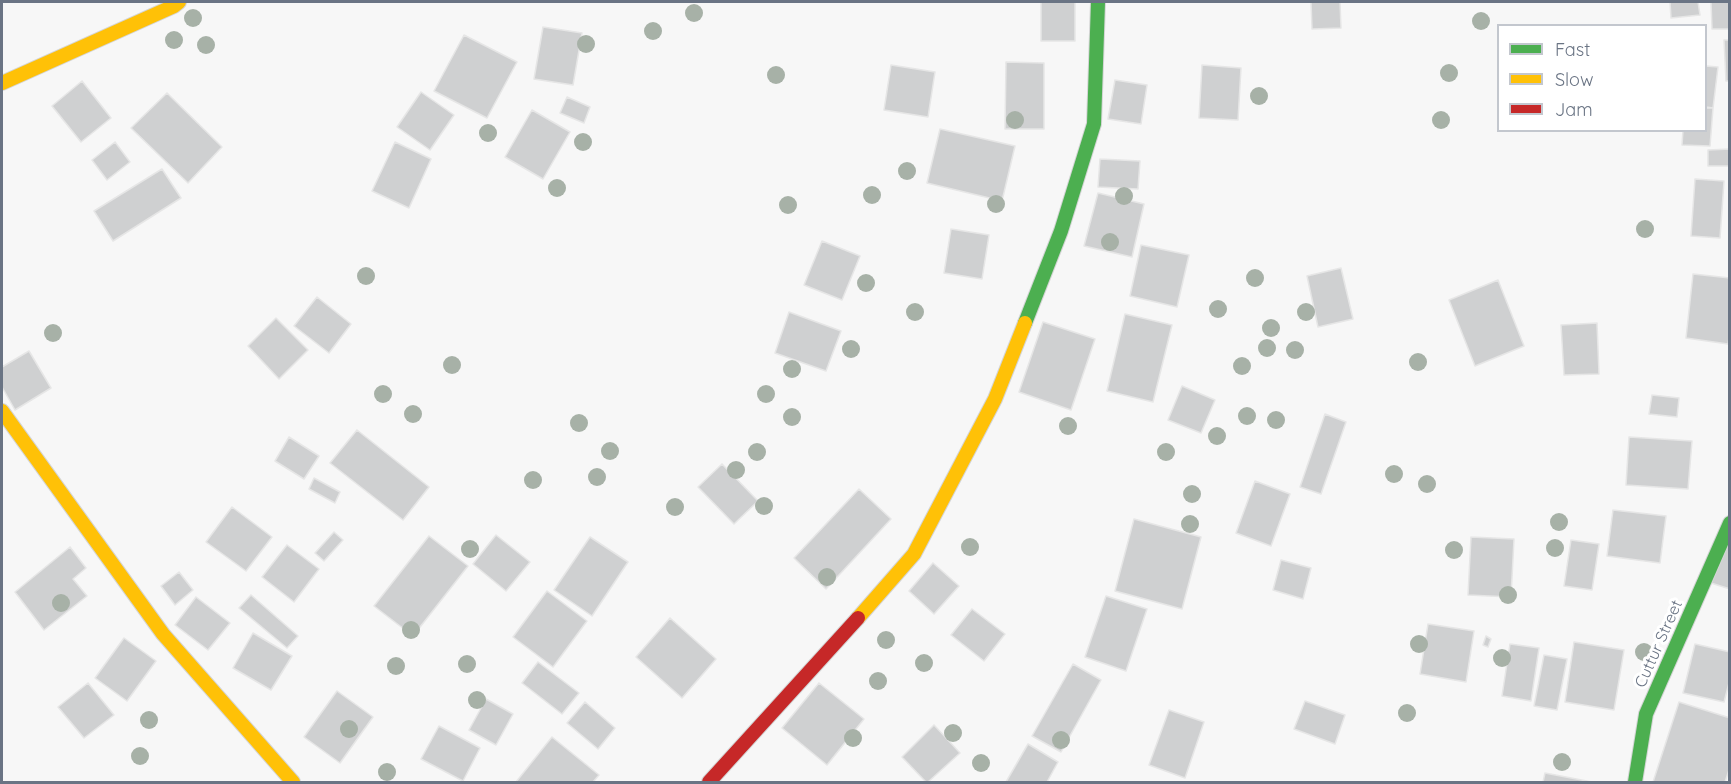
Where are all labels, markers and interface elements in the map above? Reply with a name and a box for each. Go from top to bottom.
legend [1497,24,1707,132]
text: Fast [1555,38,1590,61]
text: Slow [1555,68,1593,91]
text: Jam [1555,98,1593,121]
street label: Cuttur Street [1631,597,1687,691]

